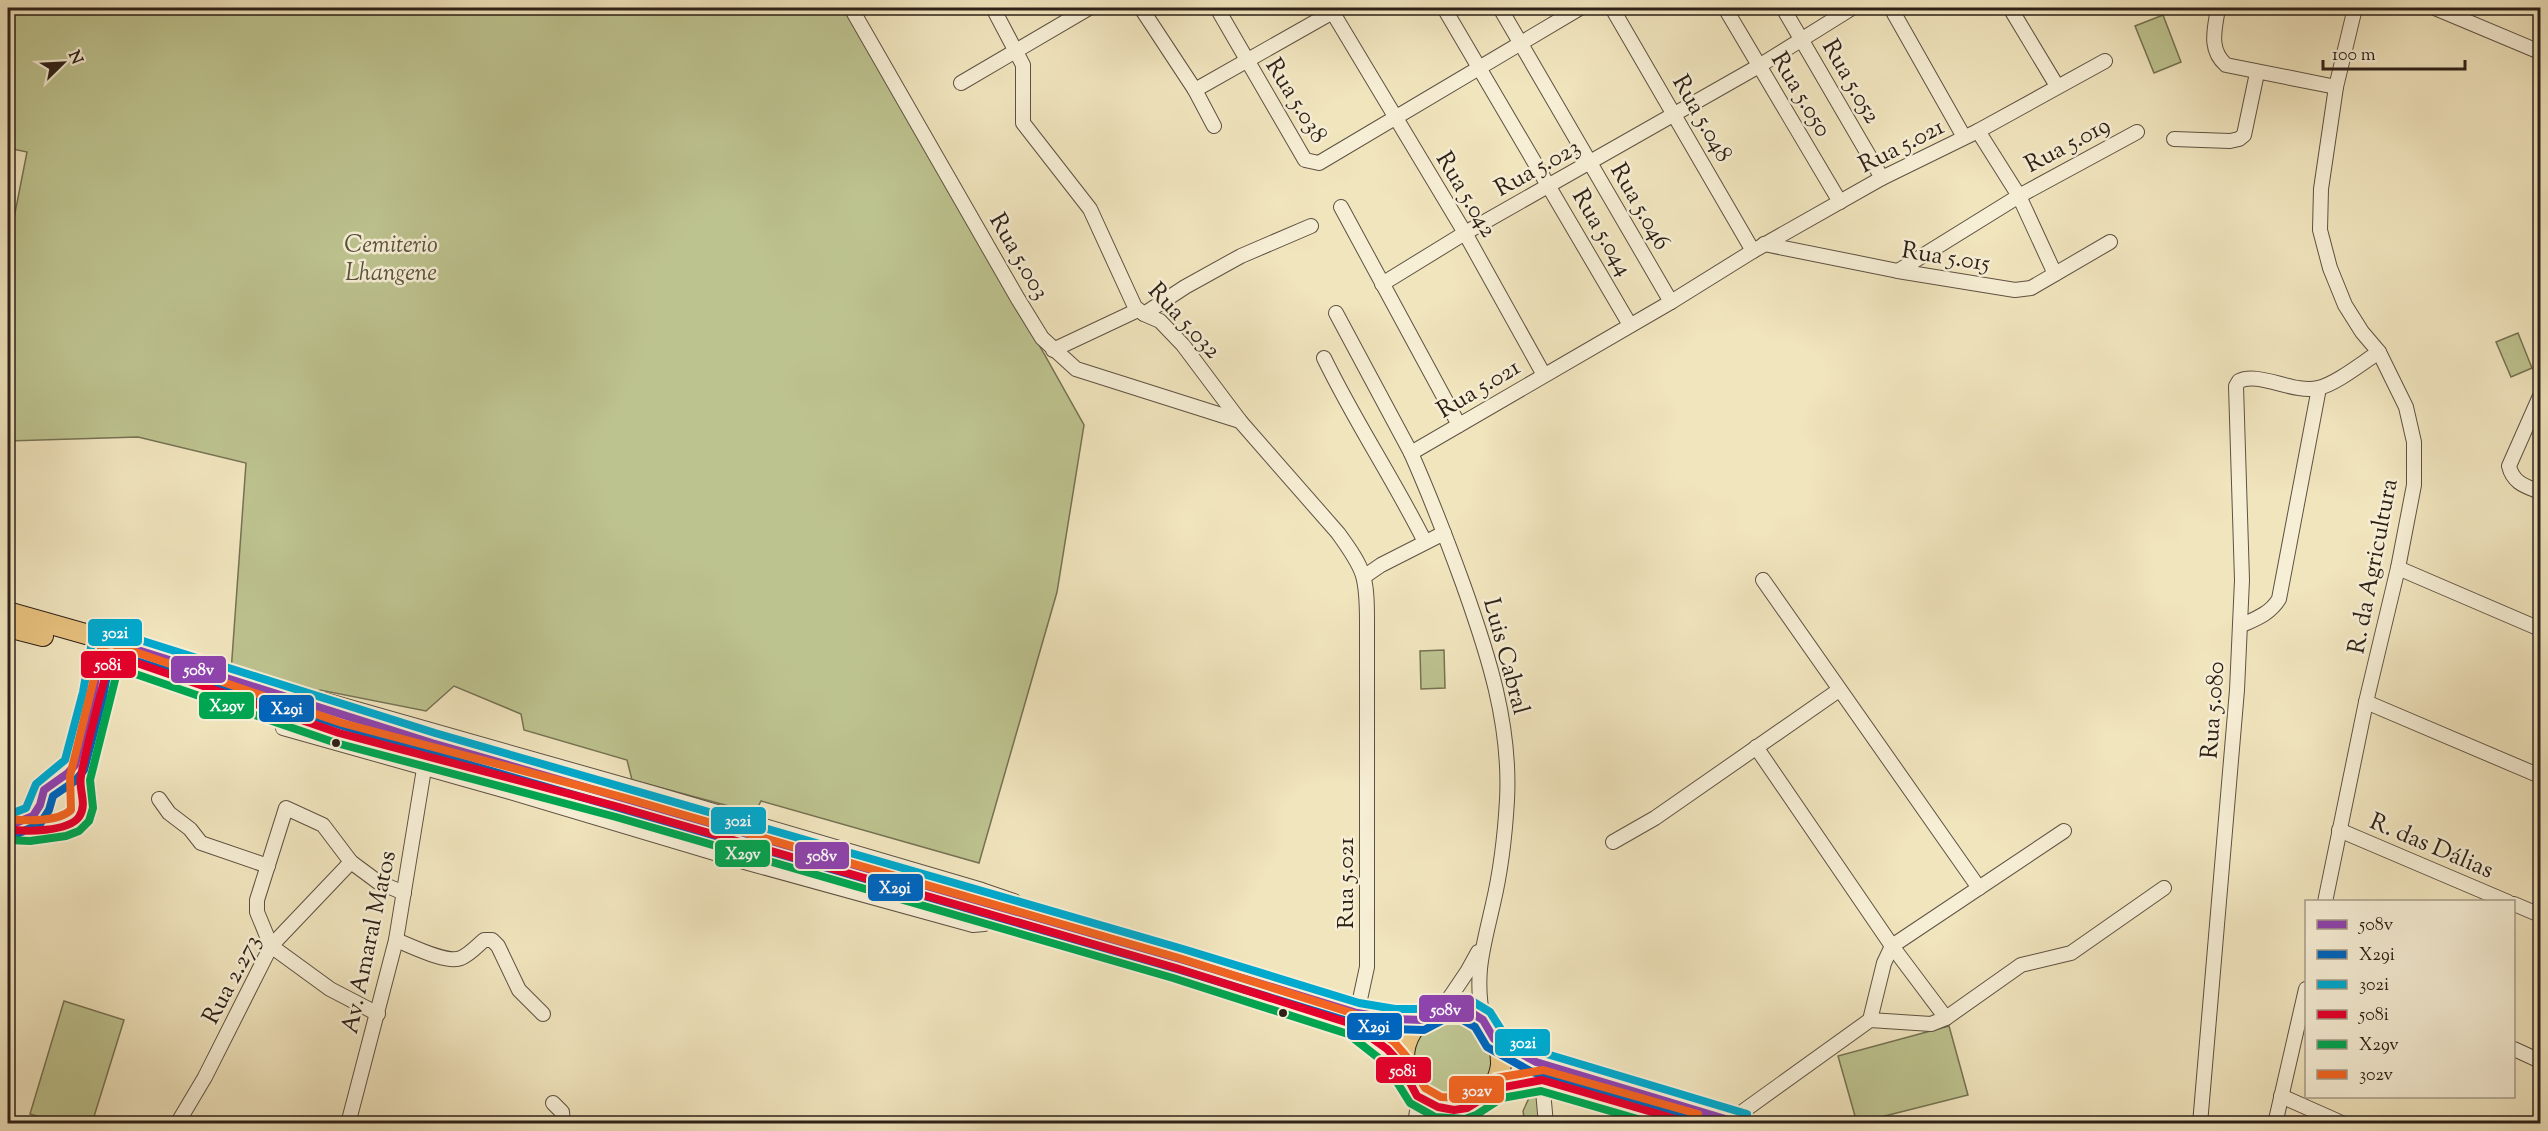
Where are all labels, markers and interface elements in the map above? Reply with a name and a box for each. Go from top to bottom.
north arrow [33,33,93,93]
scale bar [2323,33,2466,71]
street label: Rua 5.052 [1812,34,1888,130]
text: 100 m [2332,43,2376,69]
street label: Rua 5.050 [1762,46,1839,144]
text: N [61,47,88,69]
street label: Rua 5.038 [1256,52,1335,150]
street label: Rua 5.048 [1663,69,1740,169]
street label: Rua 5.019 [2019,109,2117,182]
street label: Rua 5.021 [1853,111,1951,183]
street label: Rua 5.023 [1489,131,1587,206]
street label: Rua 5.042 [1426,146,1504,245]
street label: Rua 5.046 [1601,157,1678,257]
street label: Rua 5.044 [1563,183,1640,283]
street label: Rua 5.003 [980,207,1057,307]
park label: Cemiterio Lhangene [344,229,438,291]
street label: Rua 5.015 [1899,234,1992,282]
street label: Rua 5.032 [1139,275,1228,367]
street label: Rua 5.021 [1431,351,1527,428]
street label: R. da Agricultura [2340,476,2408,657]
street label: Luis Cabral [1473,594,1537,719]
line badge: 302i [87,618,143,647]
text: 302i [102,623,129,646]
line badge: 508i [80,650,137,679]
text: 508i [93,655,122,678]
line badge: 508v [170,655,227,684]
text: 508v [182,660,215,683]
street label: Rua 5.080 [2194,660,2234,760]
line badge: X29v [198,691,255,720]
line badge: X29i [258,694,315,723]
text: X29v [209,696,245,719]
text: X29i [271,699,303,722]
unlabelled marker [330,737,342,749]
street label: R. das Dálias [2364,805,2498,888]
line badge: 302i [710,806,767,835]
text: 302i [725,811,752,834]
street label: Rua 5.021 [1330,837,1364,929]
line badge: X29v [714,839,771,868]
line badge: 508v [794,841,850,870]
text: X29v [725,844,761,867]
text: 508v [805,846,838,869]
street label: Av. Amaral Matos [334,848,406,1037]
line badge: X29i [867,873,924,902]
text: X29i [879,878,911,901]
legend [2305,900,2515,1098]
text: 508v [2358,913,2394,939]
street label: Rua 2.273 [195,929,270,1031]
text: X29i [2359,943,2395,969]
text: 302i [2359,973,2389,999]
line badge: 508v [1418,994,1475,1023]
text: 508v [1429,1000,1462,1023]
text: 508i [2358,1003,2389,1029]
unlabelled marker [1277,1007,1289,1019]
line badge: X29i [1346,1012,1403,1041]
text: X29i [1358,1017,1390,1040]
line badge: 302i [1494,1028,1551,1057]
text: 302i [1510,1033,1537,1056]
text: X29v [2359,1033,2399,1059]
line badge: 508i [1375,1056,1432,1084]
text: 508i [1388,1061,1417,1084]
text: 302v [2359,1063,2394,1089]
line badge: 302v [1448,1075,1505,1104]
text: 302v [1462,1081,1493,1104]

